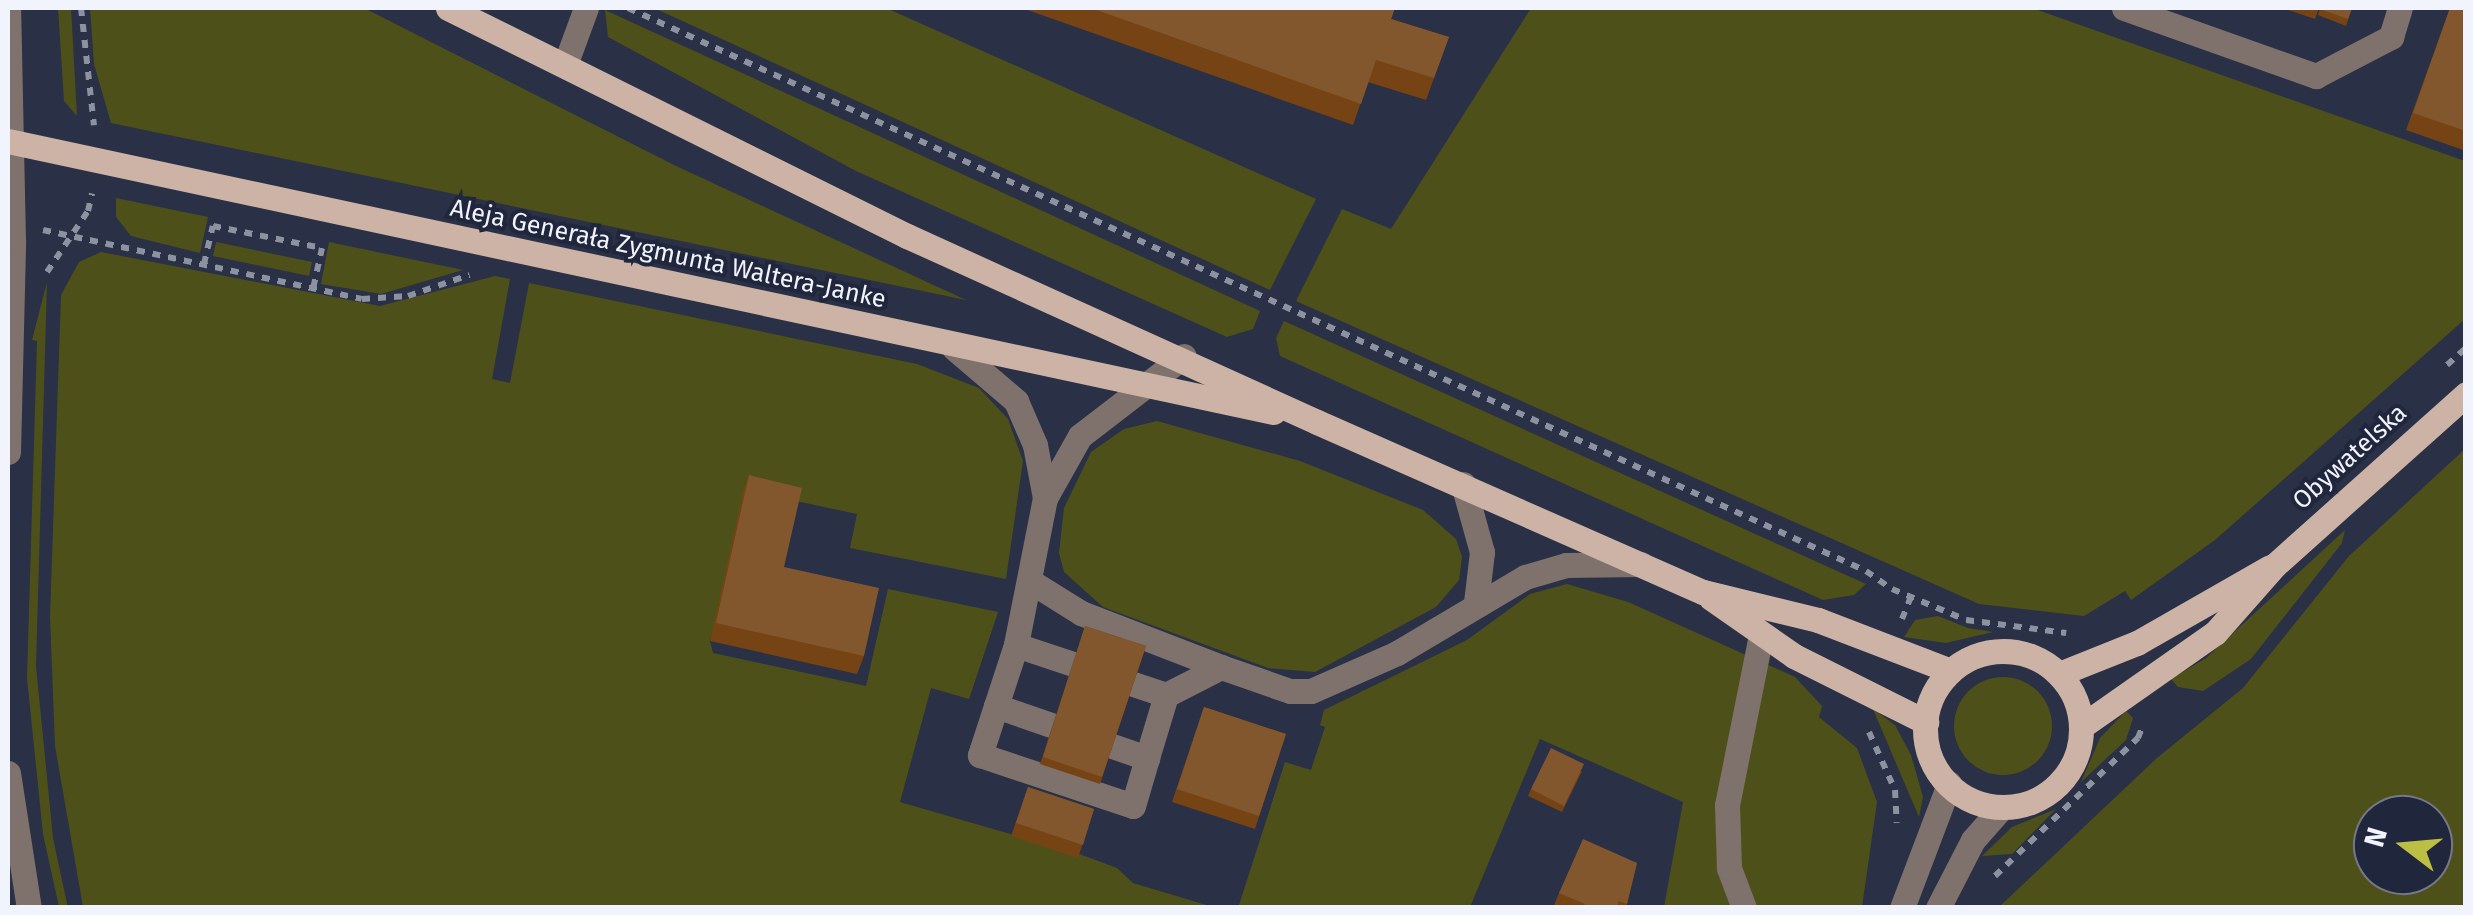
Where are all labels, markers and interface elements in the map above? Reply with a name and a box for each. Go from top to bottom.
street label: Aleja Generała Zygmunta Waltera-Janke [448,193,888,315]
street label: Obywatelska [2287,398,2413,516]
north arrow [2353,795,2453,895]
text: N [2357,824,2394,851]

